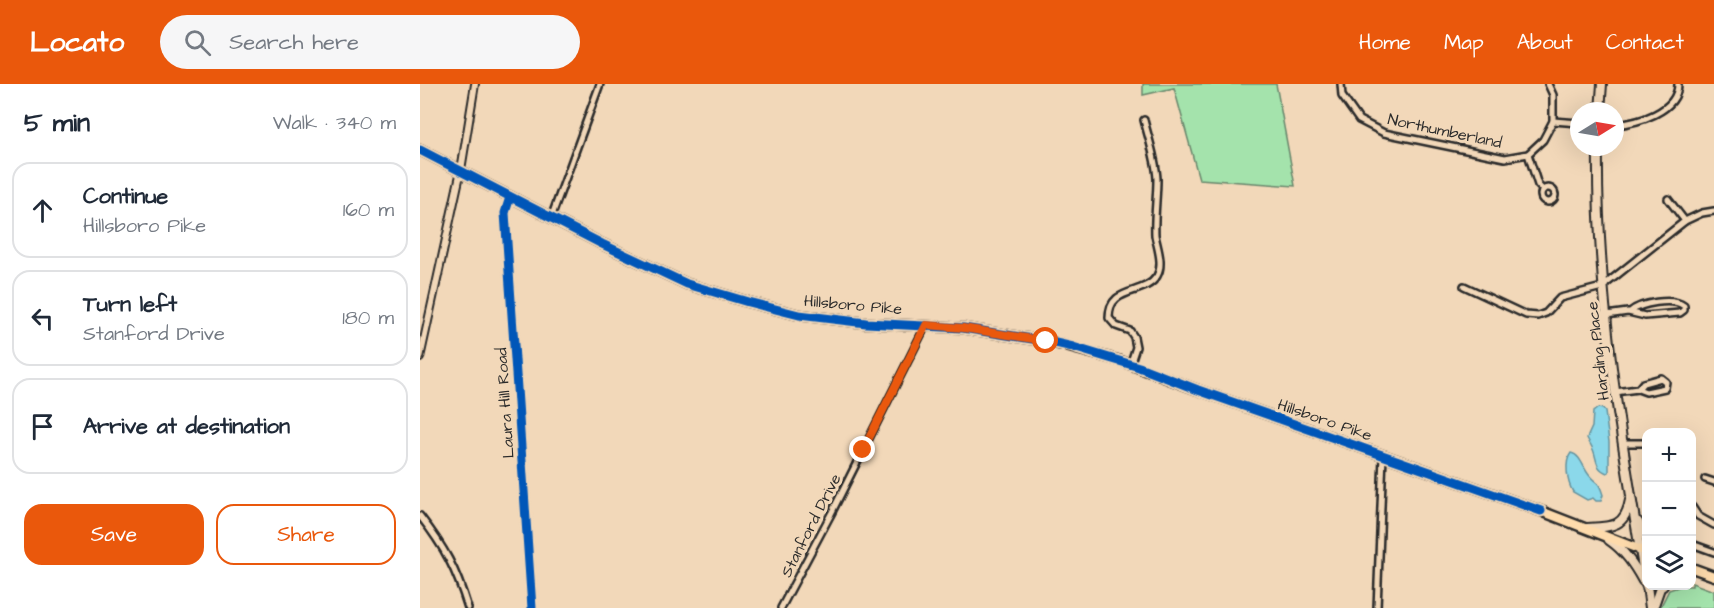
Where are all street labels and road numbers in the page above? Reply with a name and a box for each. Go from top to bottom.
street label: Northumberland [1386,108,1504,154]
street label: Hillsboro Pike [803,290,903,320]
street label: Harding Place [1581,300,1616,402]
street label: Laura Hill Road [490,347,520,459]
street label: Hillsboro Pike [1275,394,1375,446]
street label: Stanford Drive [775,470,847,581]

